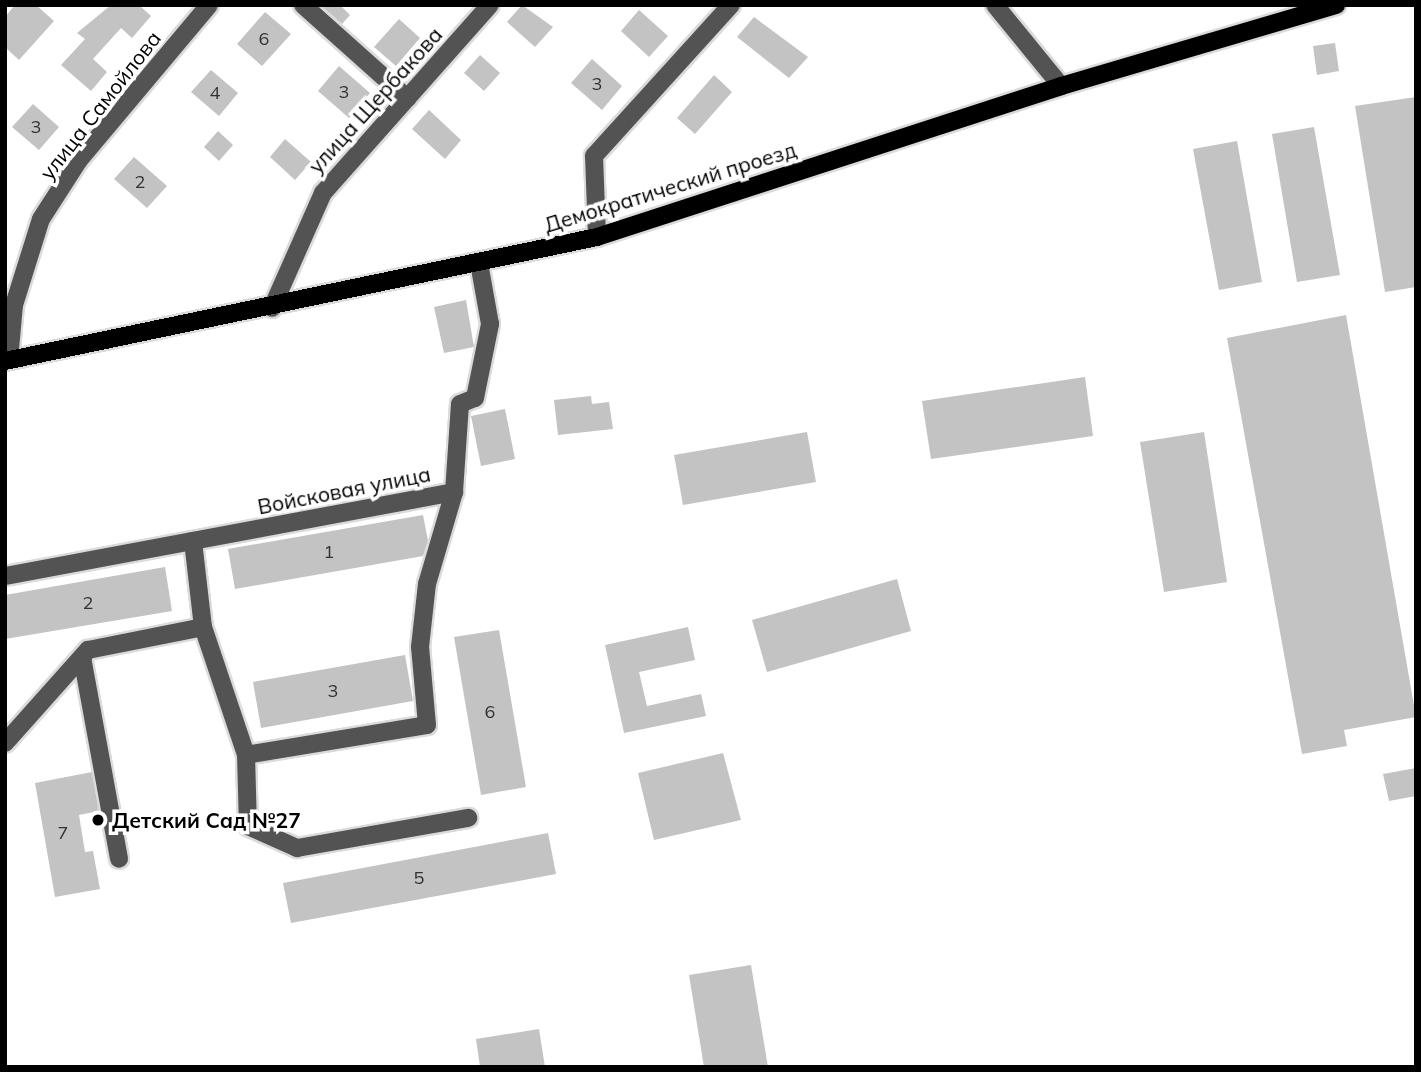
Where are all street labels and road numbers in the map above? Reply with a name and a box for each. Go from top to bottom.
street label: улица Щербакова [303,22,447,178]
street label: улица Самойлова [34,26,166,184]
street label: Демократический проезд [541,137,799,237]
street label: Войсковая улица [255,461,433,519]

